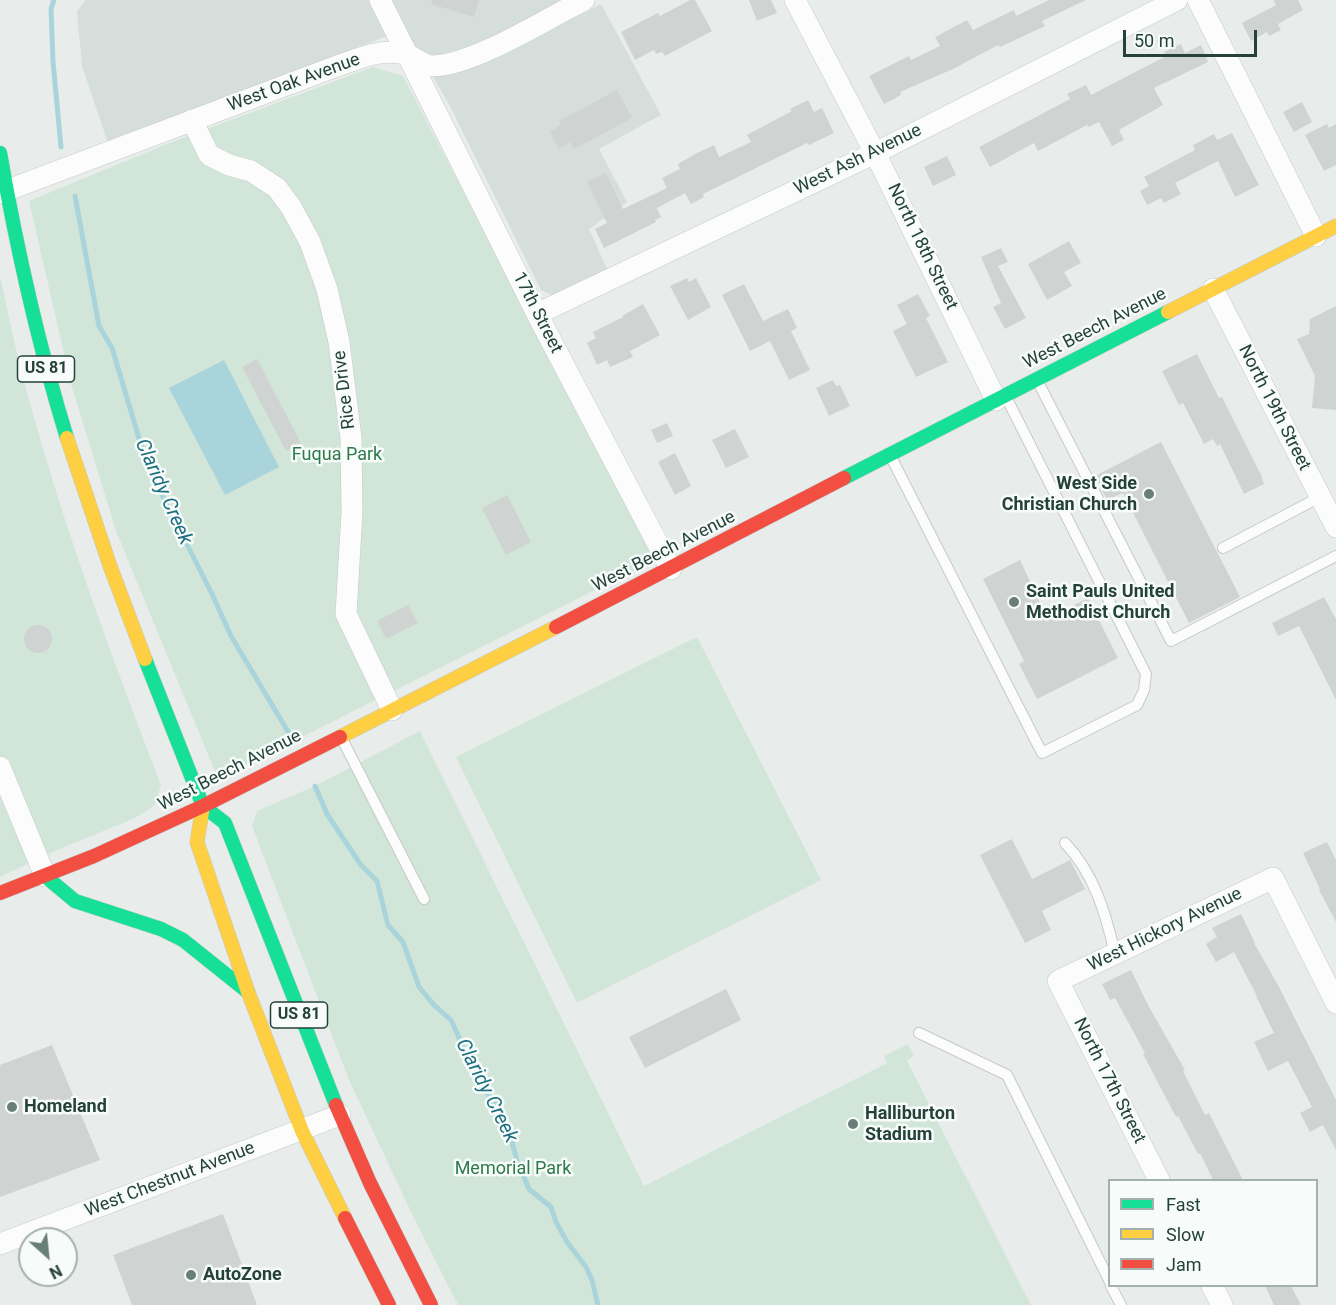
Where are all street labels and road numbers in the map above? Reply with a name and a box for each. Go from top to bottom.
street label: West Oak Avenue [225,49,363,117]
street label: West Ash Avenue [791,120,925,200]
street label: North 18th Street [882,180,962,314]
street label: 17th Street [507,269,567,357]
street label: West Beech Avenue [1020,284,1170,374]
street label: North 19th Street [1233,342,1315,474]
street label: Rice Drive [329,349,361,431]
road number: US 81 [18,356,74,382]
street label: West Beech Avenue [589,507,739,597]
street label: West Beech Avenue [155,726,305,816]
street label: West Hickory Avenue [1084,883,1246,977]
road number: US 81 [270,1002,328,1028]
street label: North 17th Street [1068,1015,1150,1147]
street label: West Chestnut Avenue [82,1138,258,1222]

